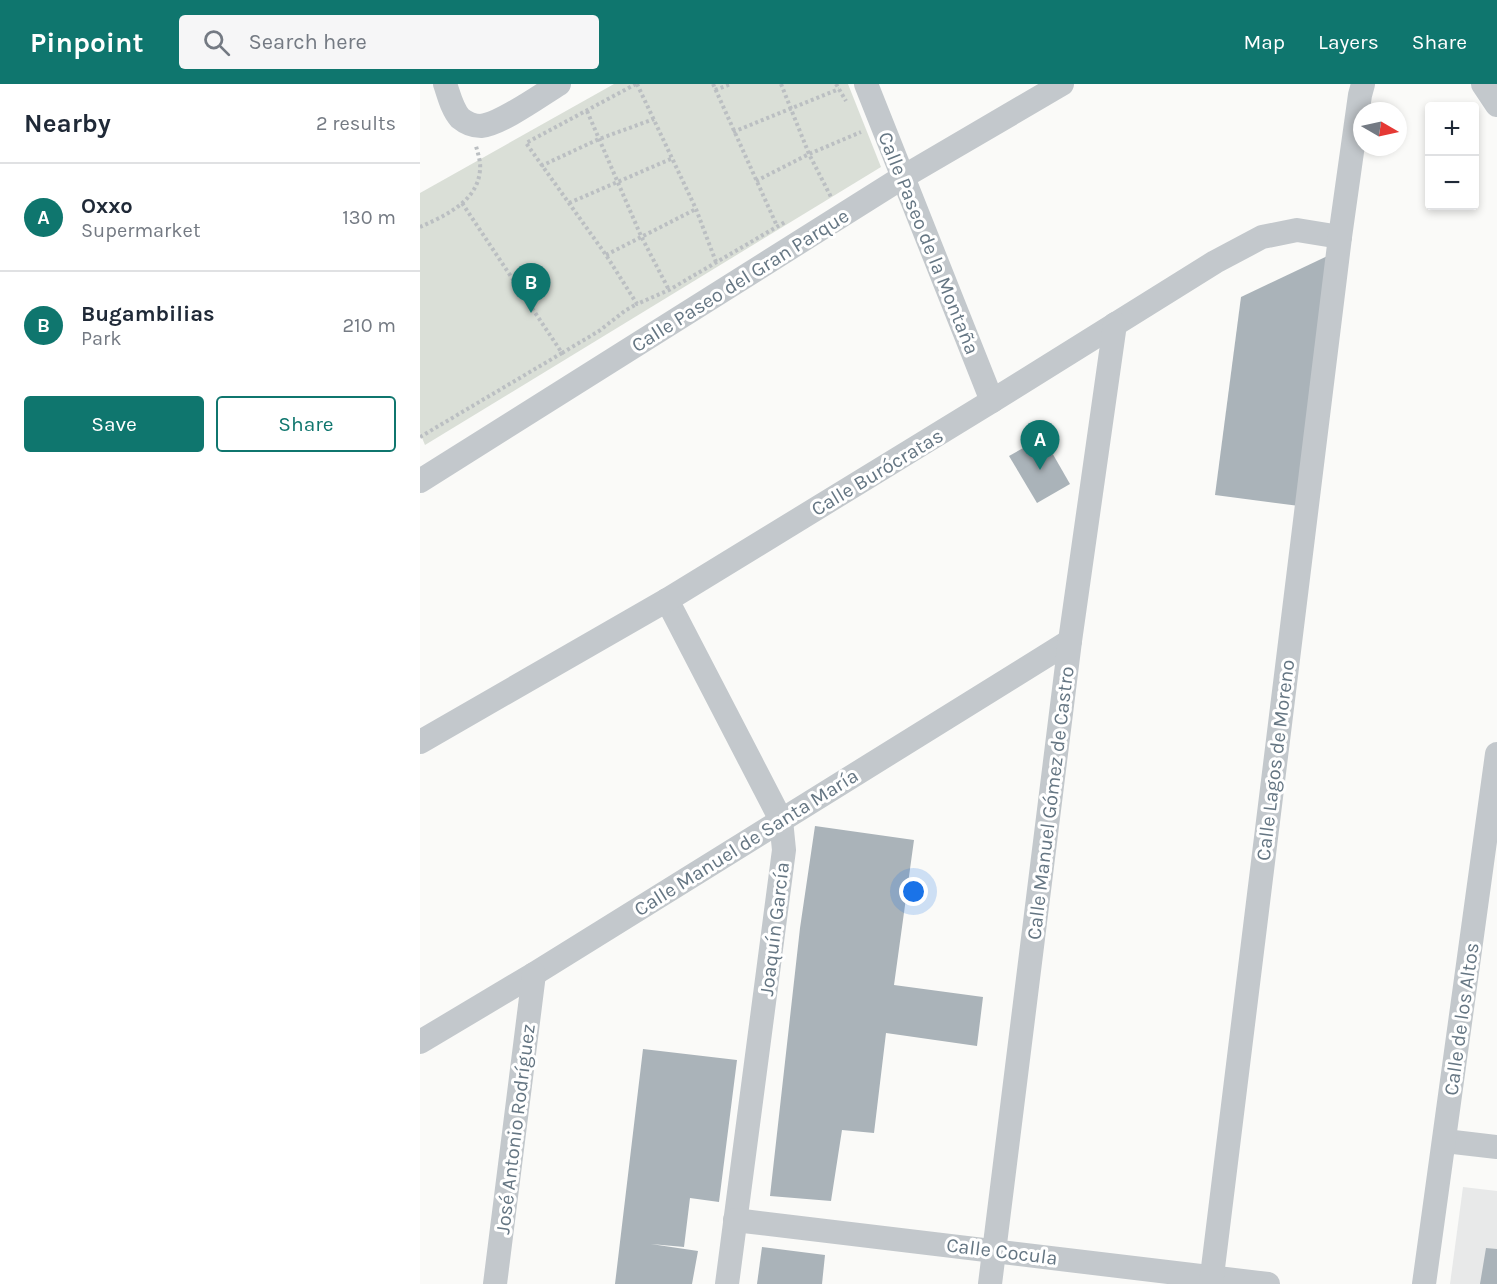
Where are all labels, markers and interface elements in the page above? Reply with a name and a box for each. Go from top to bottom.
search box [179,15,599,69]
text: Pinpoint [30,26,143,59]
icon: search [200,26,233,59]
text: Search here [248,29,367,55]
text: Map [1243,30,1285,54]
text: Layers [1318,30,1379,54]
text: Share [1412,30,1467,54]
north arrow [1353,102,1407,156]
map controls [1425,102,1479,210]
button: + [1425,102,1479,156]
text: Nearby [24,108,111,139]
text: 2 results [316,112,396,135]
street label: Calle Paseo de la Montaña [873,129,984,358]
button: − [1425,156,1479,210]
text: Oxxo [81,193,133,219]
street label: Calle Paseo del Gran Parque [627,204,853,357]
text: A [37,206,50,229]
text: 130 m [342,206,396,229]
text: Supermarket [81,219,200,242]
pin: B [512,264,550,313]
text: Bugambilias [81,301,215,327]
text: B [37,314,50,337]
text: 210 m [342,314,396,337]
text: Park [81,327,122,350]
button: Save [24,396,204,452]
button: Share [216,396,396,452]
pin: A [1020,420,1060,470]
street label: Calle Burócratas [807,424,947,521]
street label: Calle Lagos de Moreno [1252,658,1299,862]
street label: Calle Manuel Gómez de Castro [1022,665,1079,941]
street label: Calle Manuel de Santa María [630,764,862,921]
street label: Joaquín García [755,861,794,997]
your location [899,877,928,906]
street label: Calle de los Altos [1439,941,1484,1097]
street label: José Antonio Rodríguez [491,1023,540,1235]
street label: Calle Cocula [945,1233,1059,1270]

